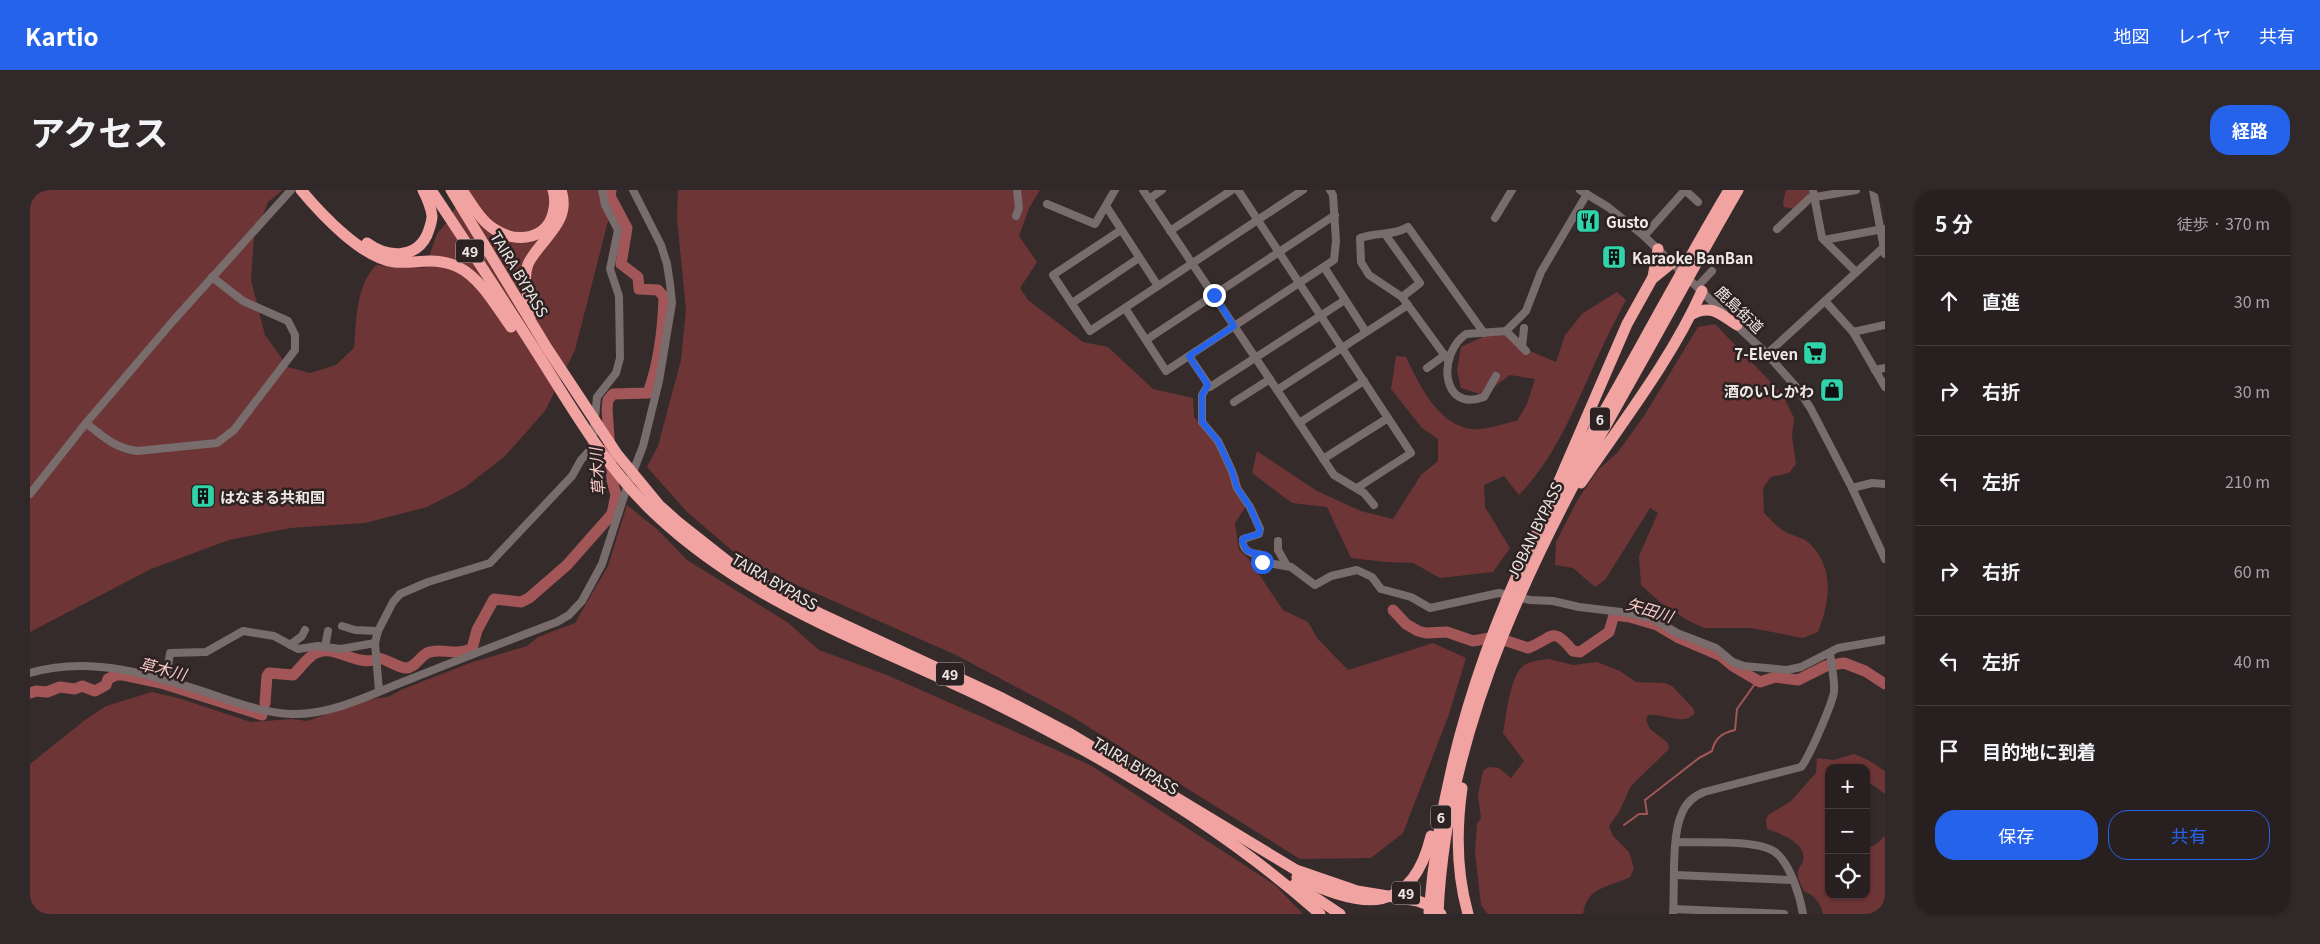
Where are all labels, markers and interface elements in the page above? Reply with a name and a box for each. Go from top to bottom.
text: Kartio [25,18,99,53]
text: 地図 [2114,22,2150,48]
text: レイヤ [2178,22,2231,48]
text: 共有 [2259,22,2295,48]
text: アクセス [30,105,168,156]
button: 経路 [2210,105,2290,155]
restaurant icon: Gusto [1575,208,1601,234]
text: 5 分 [1935,208,1973,238]
place label: Gusto [1606,211,1649,232]
text: 徒歩 · 370 m [2177,211,2270,235]
street label: TAIRA BYPASS [486,227,554,321]
road number: 49 [456,239,484,262]
building icon: Karaoke BanBan [1601,244,1627,270]
place label: Karaoke BanBan [1632,247,1753,268]
street label: 鹿島街道 [1711,281,1769,337]
route end [1203,284,1226,307]
icon: ahead [1935,287,1963,315]
text: 直進 [1982,287,2020,314]
text: 30 m [2234,289,2270,313]
supermarket icon: 7-Eleven [1802,340,1828,366]
place label: 7-Eleven [1734,343,1798,364]
shop icon: 酒のいしかわ [1819,377,1845,403]
icon: right [1935,377,1963,405]
text: 右折 [1982,377,2020,404]
text: 30 m [2234,379,2270,403]
place label: 酒のいしかわ [1724,380,1814,401]
road number: 6 [1590,408,1610,430]
water label: 草木川 [582,445,610,497]
icon: left [1935,467,1963,495]
text: 左折 [1982,467,2020,494]
text: 210 m [2225,469,2270,493]
street label: JOBAN BYPASS [1501,478,1567,582]
building icon: はなまる共和国 [190,483,216,509]
place label: はなまる共和国 [220,486,325,507]
street label: TAIRA BYPASS [728,548,822,614]
route start [1251,551,1274,574]
icon: right [1935,557,1963,585]
text: 右折 [1982,557,2020,584]
text: 60 m [2234,559,2270,583]
water label: 矢田川 [1624,591,1678,628]
icon: left [1935,647,1963,675]
text: 左折 [1982,647,2020,674]
text: 40 m [2234,649,2270,673]
water label: 草木川 [137,651,191,686]
road number: 49 [936,662,964,686]
street label: TAIRA BYPASS [1089,731,1183,799]
icon: arrive [1935,737,1963,765]
text: 目的地に到着 [1982,737,2096,764]
map controls [1825,764,1870,899]
button: + [1825,764,1870,809]
road number: 6 [1431,806,1451,828]
button: − [1825,809,1870,854]
button: 保存 [1935,810,2098,860]
button: 共有 [2108,810,2270,860]
button: locate [1825,854,1870,899]
road number: 49 [1392,881,1420,904]

